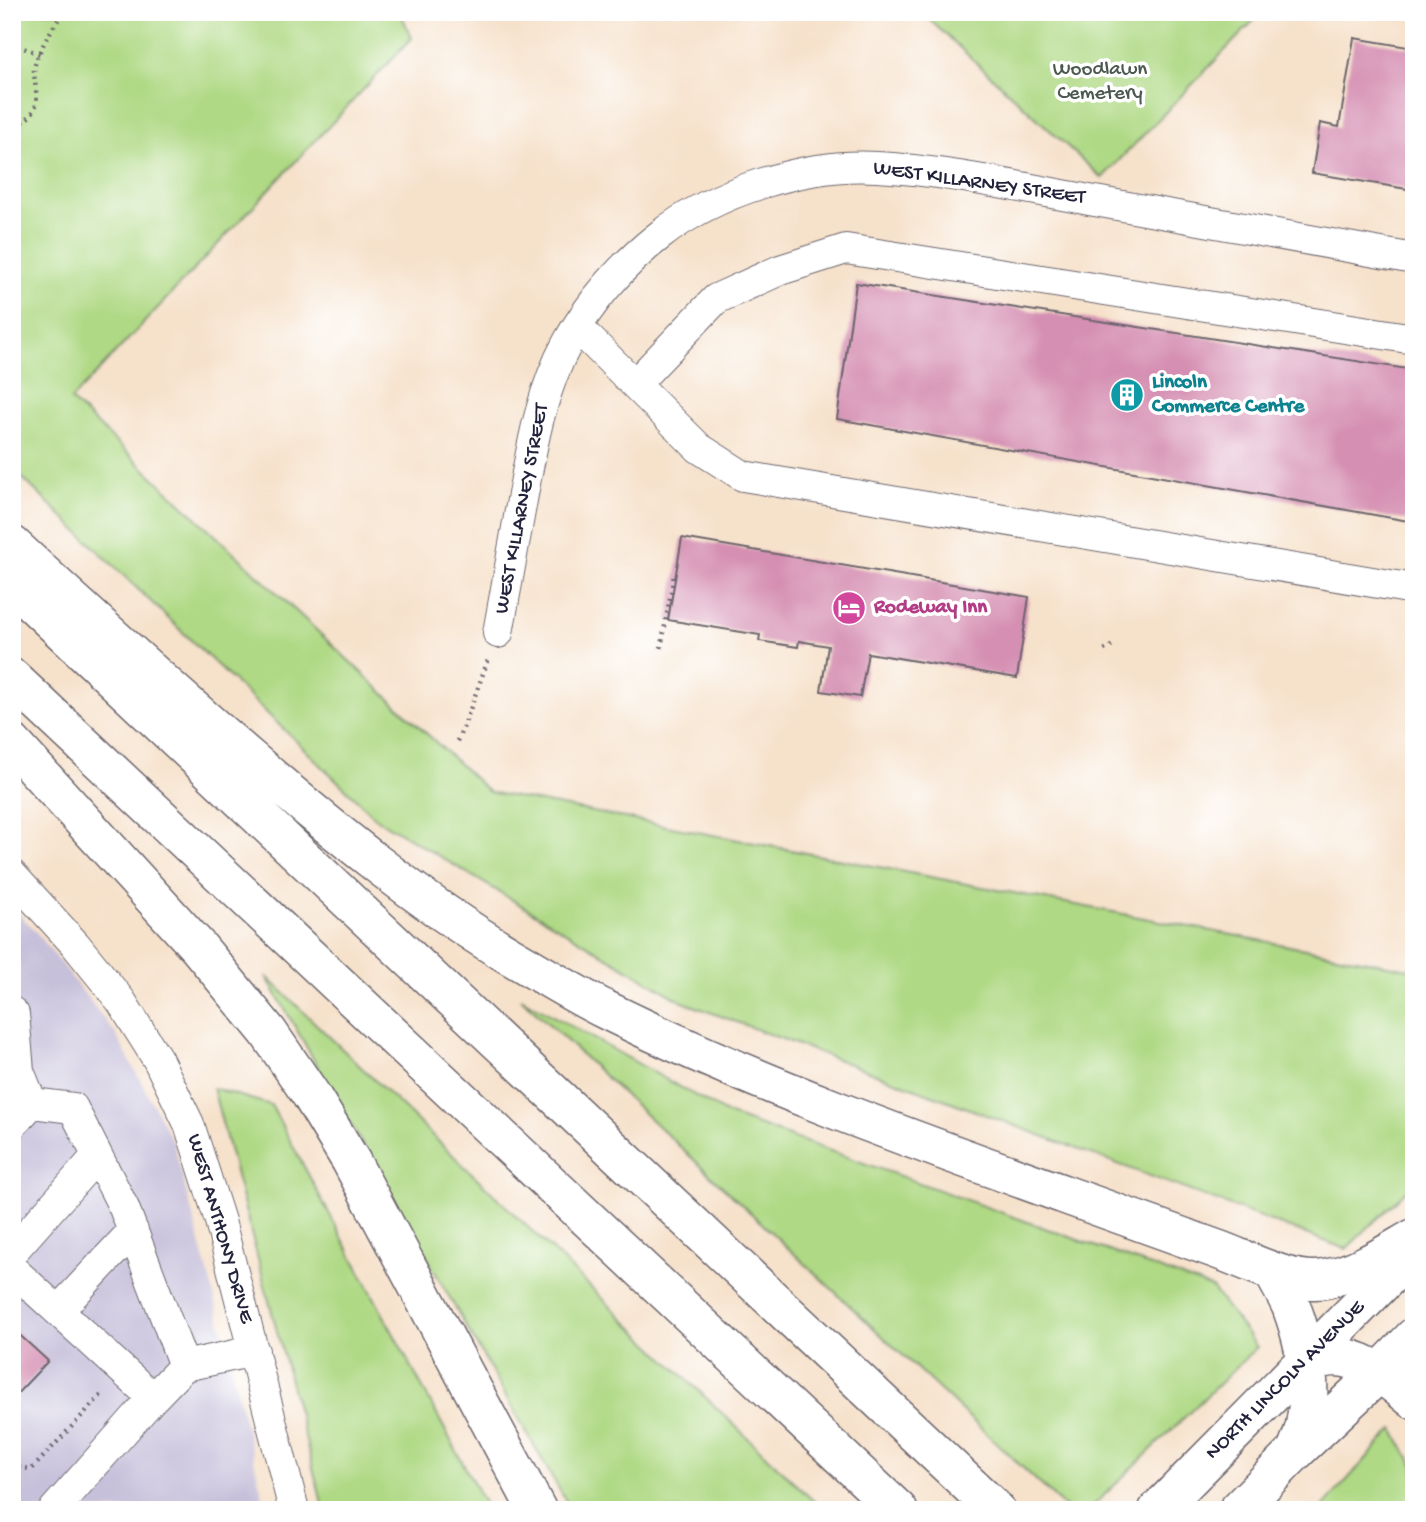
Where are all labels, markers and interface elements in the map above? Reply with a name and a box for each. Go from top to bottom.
park label: Woodlawn Cemetery [1053,58,1147,107]
street label: WEST KILLARNEY STREET [871,157,1087,211]
place label: Lincoln Commerce Centre [1151,371,1306,420]
building icon: Lincoln Commerce Centre [1108,376,1146,414]
street label: WEST KILLARNEY STREET [490,401,556,616]
hotel icon: Rodeway Inn [830,589,868,627]
place label: Rodeway Inn [873,596,988,621]
street label: WEST ANTHONY DRIVE [180,1132,258,1327]
street label: NORTH LINCOLN AVENUE [1201,1295,1372,1466]

